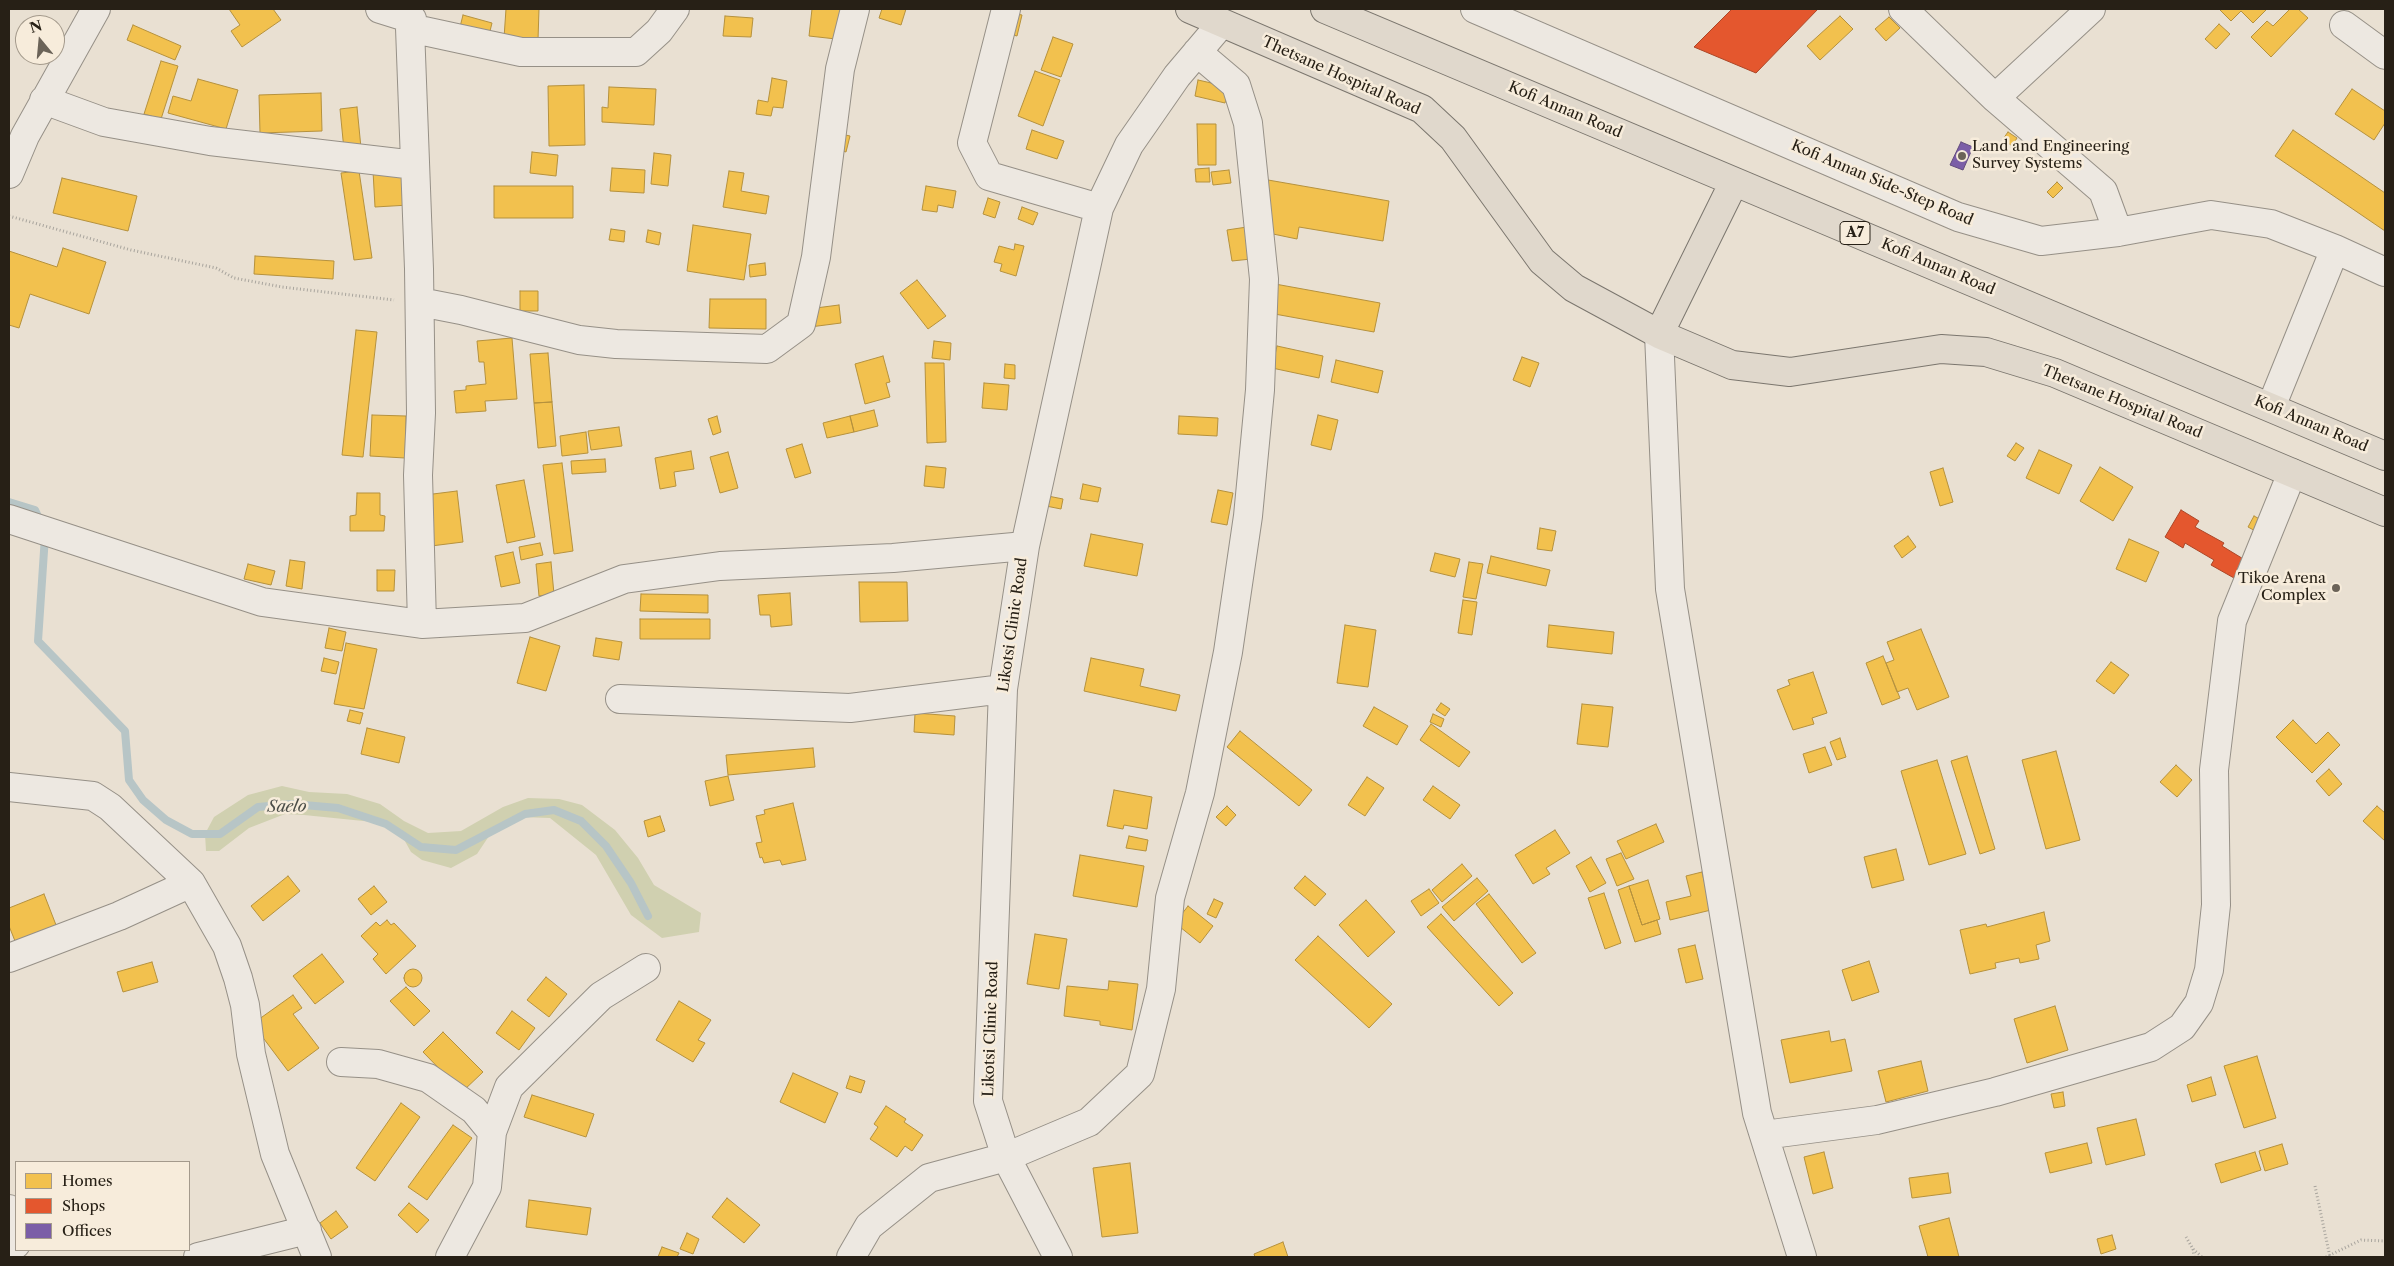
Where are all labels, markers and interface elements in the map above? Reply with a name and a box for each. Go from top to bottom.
north arrow [15,15,65,65]
text: N [27,16,44,37]
street label: Thetsane Hospital Road [1259,33,1423,119]
street label: Kofi Annan Road [1505,78,1625,142]
street label: Kofi Annan Side-Step Road [1788,136,1976,230]
place label: Land and Engineering Survey Systems [1972,138,2129,173]
marker: Land and Engineering Survey Systems [1956,150,1968,162]
road number: A7 [1840,222,1870,244]
street label: Kofi Annan Road [1878,235,1998,299]
street label: Thetsane Hospital Road [2039,362,2205,442]
street label: Kofi Annan Road [2251,392,2371,456]
street label: Likotsi Clinic Road [995,557,1031,693]
place label: Tikoe Arena Complex [2238,570,2326,605]
marker: Tikoe Arena Complex [2330,582,2342,594]
water label: Saelo [267,797,307,817]
street label: Likotsi Clinic Road [980,961,1002,1097]
legend [15,1161,190,1251]
text: Homes [62,1171,113,1190]
text: Shops [62,1196,105,1215]
text: Offices [62,1221,112,1240]

